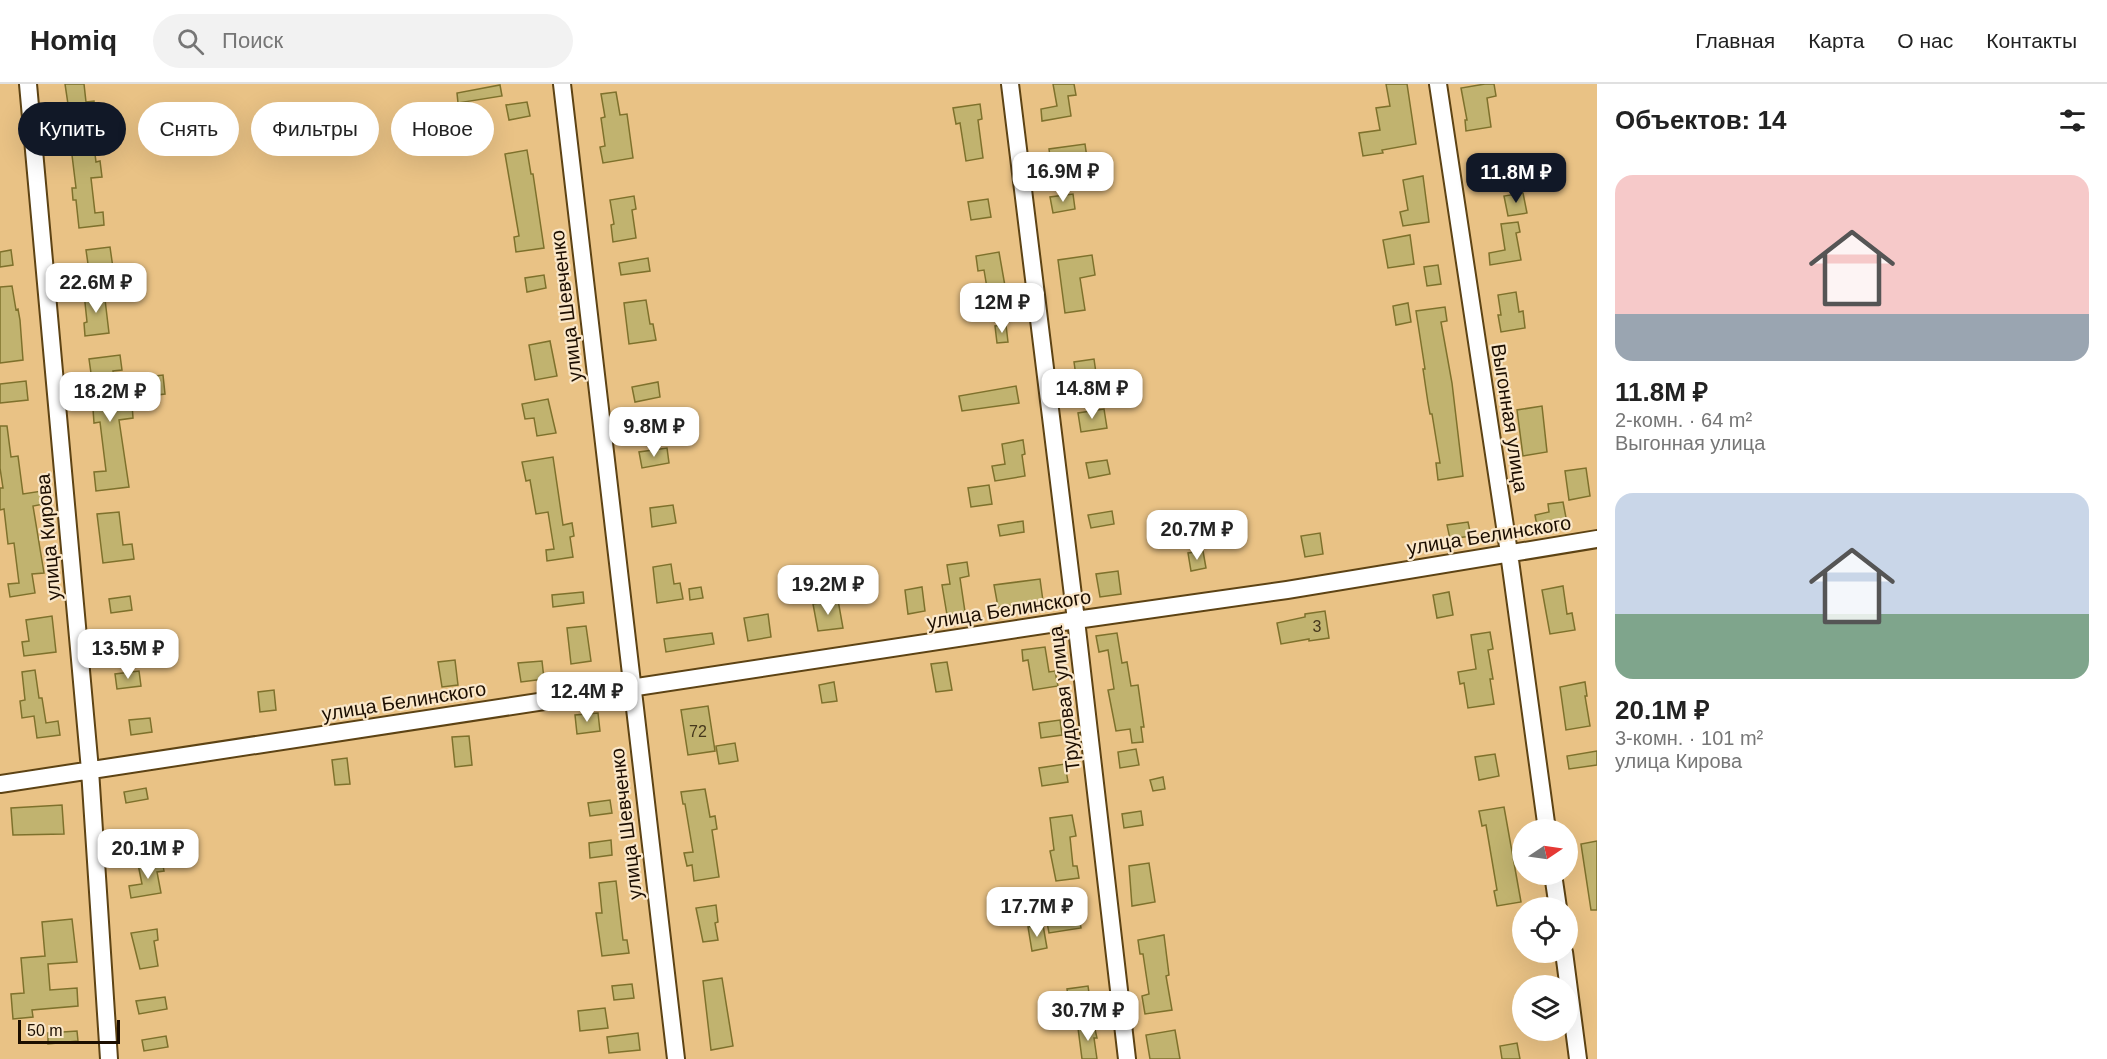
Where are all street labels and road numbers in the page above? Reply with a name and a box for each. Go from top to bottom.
street label: улица Шевченко [546,229,586,383]
street label: Выгонная улица [1487,342,1533,495]
street label: улица Кирова [31,472,64,601]
street label: улица Белинского [1405,511,1573,559]
street label: улица Белинского [925,585,1093,633]
street label: Трудовая улица [1044,624,1084,773]
street label: улица Белинского [320,677,488,725]
street label: улица Шевченко [606,747,646,901]

